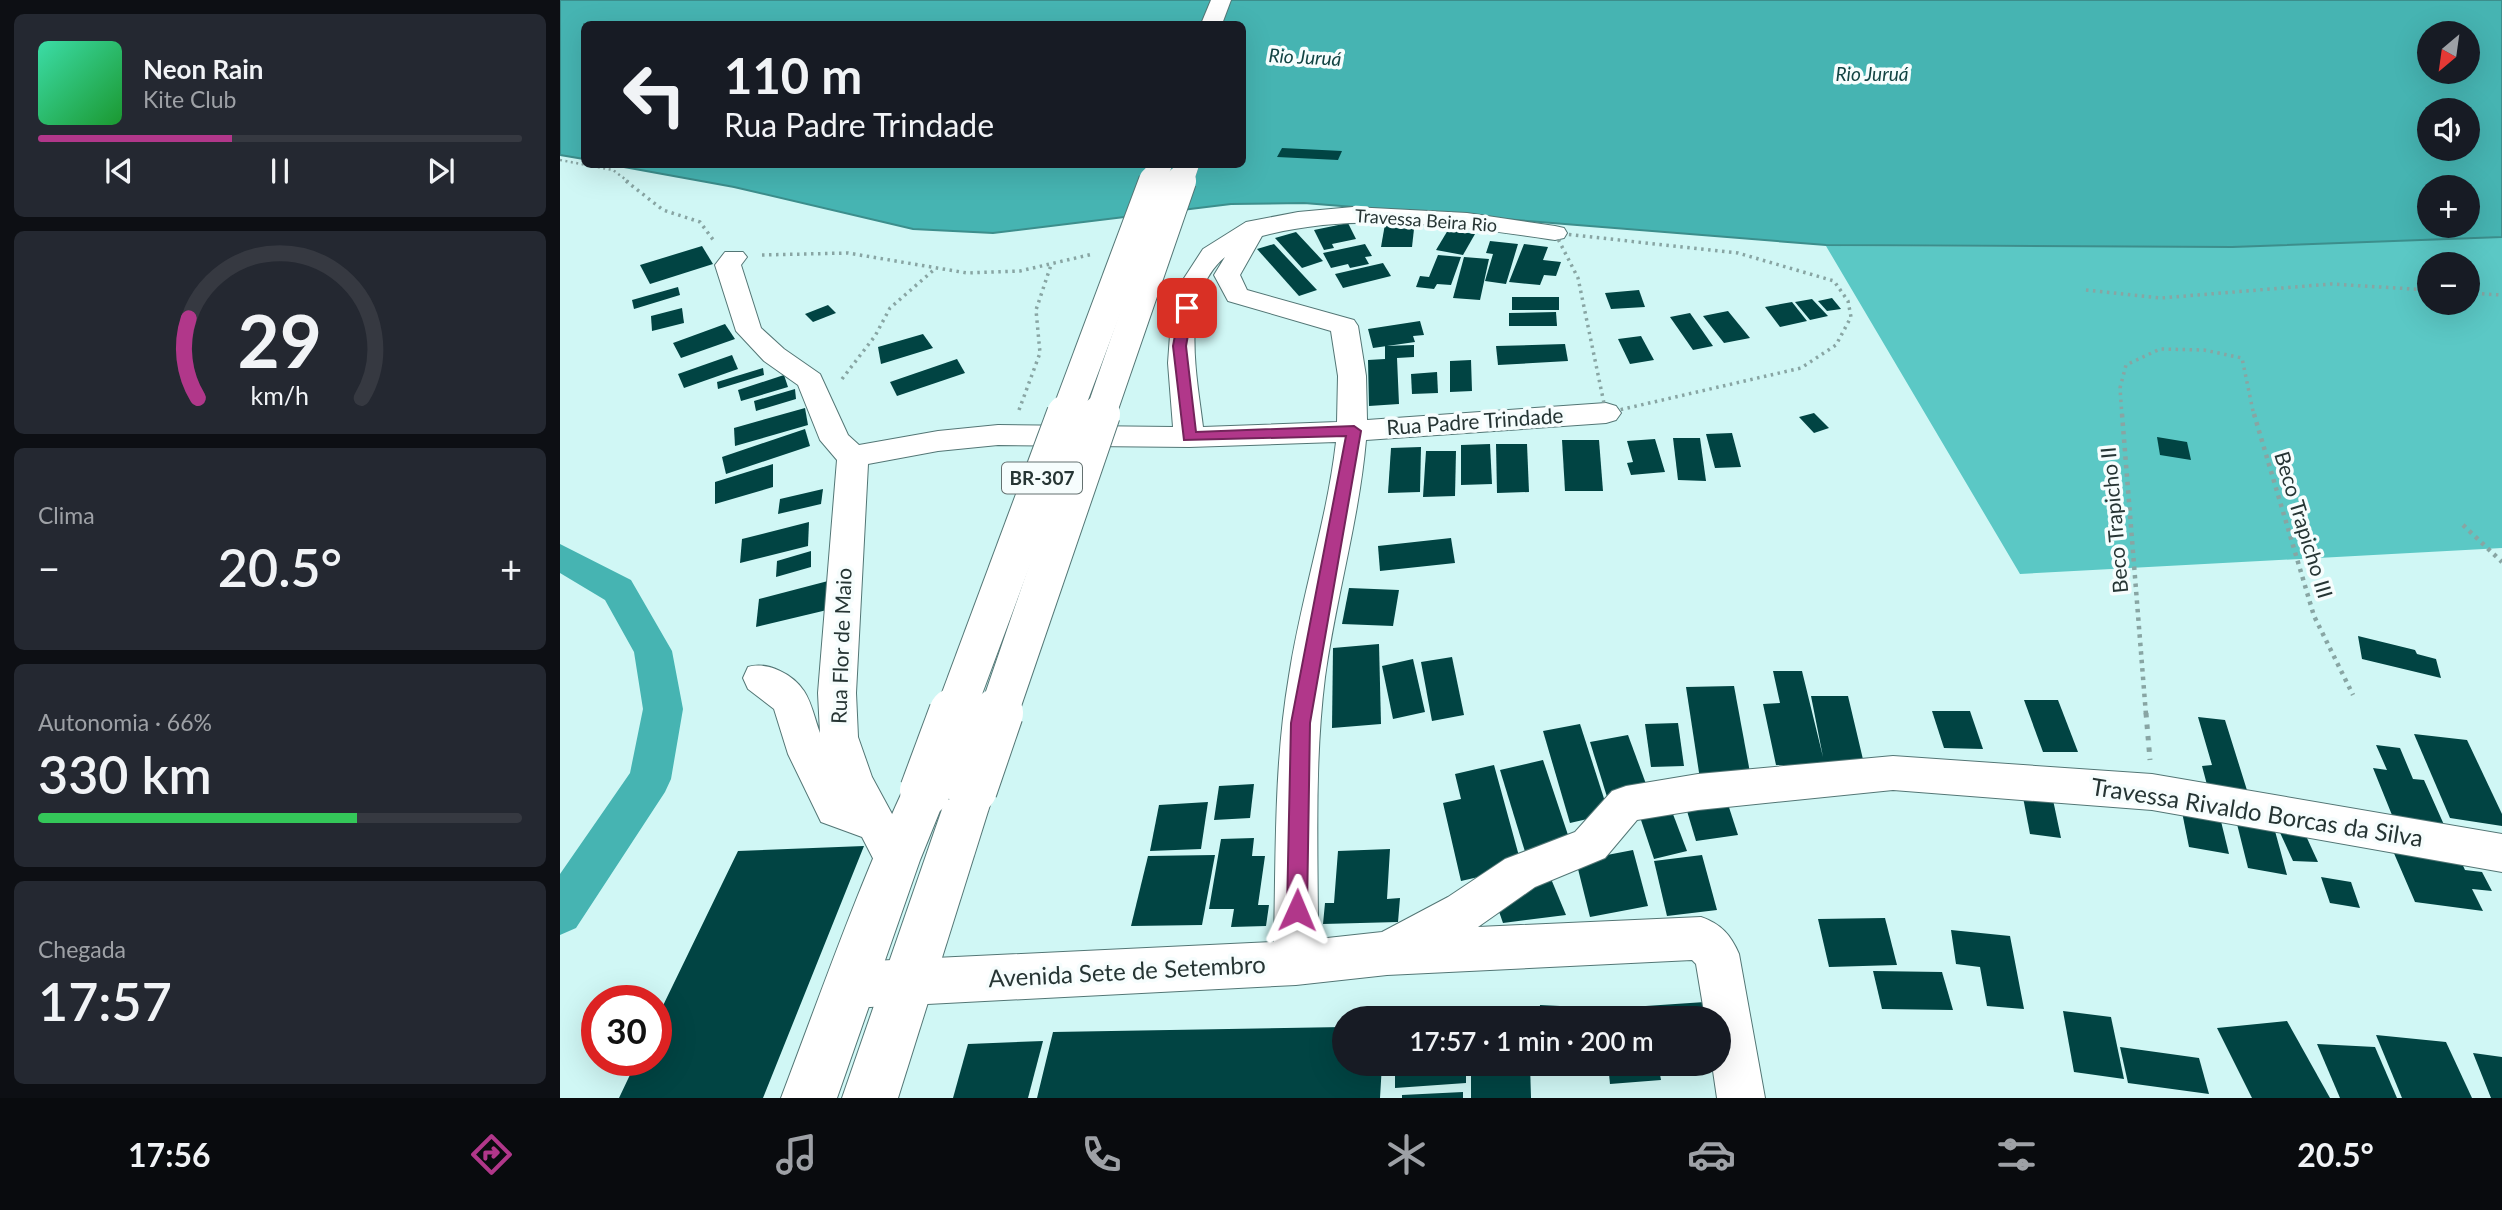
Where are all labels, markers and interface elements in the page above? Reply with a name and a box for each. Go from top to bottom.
north arrow [2417,21,2480,84]
map controls [2417,21,2480,315]
water label: Rio Juruá [1268,43,1342,70]
text: 110 m [724,46,862,104]
icon: left [609,49,700,140]
text: Neon Rain [143,53,263,85]
water label: Rio Juruá [1836,62,1909,85]
text: Kite Club [143,85,236,113]
button: sound [2417,98,2480,161]
text: Rua Padre Trindade [724,105,994,144]
icon: previous [100,152,138,190]
icon: pause [261,152,299,190]
icon: next [422,152,460,190]
button: + [2417,175,2480,238]
street label: Travessa Beira Rio [1354,204,1498,236]
button: − [2417,252,2480,315]
pin [1157,278,1217,338]
icon: arrive [1168,289,1206,327]
text: 29 [238,297,322,385]
text: km/h [251,380,309,410]
street label: Rua Padre Trindade [1386,402,1564,439]
street label: Beco Trapicho II [2095,446,2132,594]
street label: Beco Trapicho III [2270,448,2339,601]
road number: BR-307 [1002,463,1082,494]
text: Clima [38,501,95,529]
text: 20.5° [218,536,342,598]
text: − [38,545,60,591]
text: + [500,545,522,591]
street label: Rua Flor de Maio [825,567,856,724]
text: Autonomia · 66% [38,708,212,736]
text: 330 km [38,743,212,805]
street label: Travessa Rivaldo Borcas da Silva [2089,771,2425,852]
position arrow [1260,873,1334,947]
text: Chegada [38,935,126,963]
street label: Avenida Sete de Setembro [988,949,1266,992]
text: 17:57 [38,970,172,1032]
speed limit sign: 30 [581,985,672,1076]
text: 17:57 · 1 min · 200 m [1409,1025,1654,1057]
icon: directions [467,1130,516,1179]
icon: music [772,1130,821,1179]
icon: phone [1077,1130,1126,1179]
icon: climate [1382,1130,1431,1179]
icon: car [1687,1130,1736,1179]
icon: filters [1992,1130,2041,1179]
text: 17:56 [128,1135,211,1174]
text: 20.5° [2297,1135,2374,1174]

